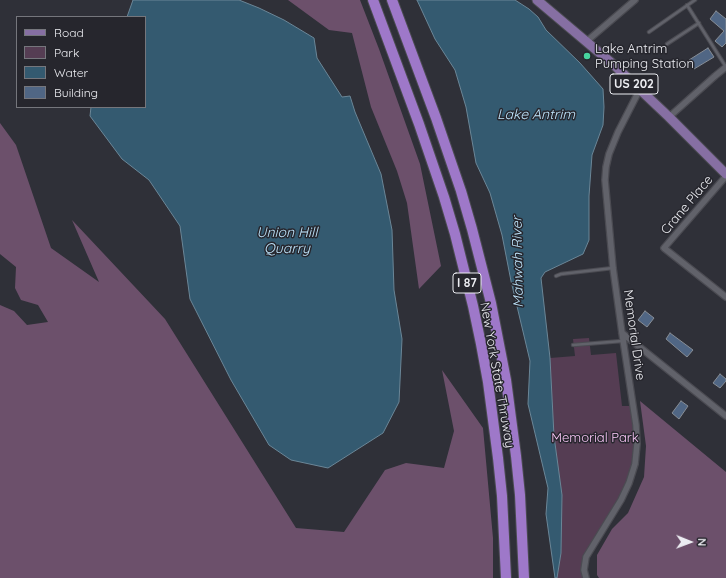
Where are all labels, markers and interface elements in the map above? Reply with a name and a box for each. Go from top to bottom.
legend [16,16,146,108]
text: Road [54,25,84,40]
place label: Lake Antrim Pumping Station [595,41,694,72]
text: Park [54,45,79,60]
marker: Lake Antrim Pumping Station [582,51,592,61]
text: Water [54,65,88,80]
road number: US 202 [610,74,658,94]
text: Building [54,85,98,100]
water label: Lake Antrim [497,107,575,123]
street label: Crane Place [658,172,716,238]
water label: Mahwah River [509,216,527,308]
water label: Union Hill Quarry [257,225,317,258]
road number: I 87 [453,273,481,293]
street label: Memorial Drive [620,289,648,381]
street label: New York State Thruway [476,301,518,449]
park label: Memorial Park [551,430,639,446]
north arrow [670,522,710,562]
text: N [695,538,709,546]

